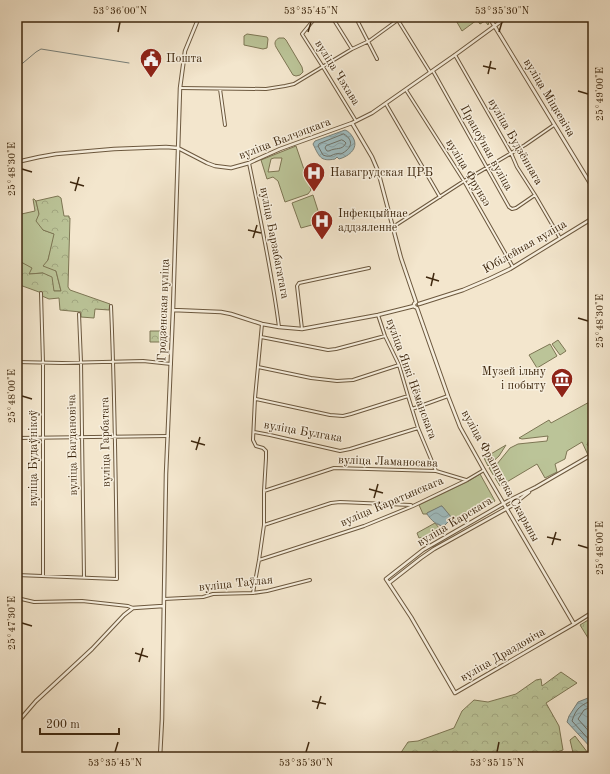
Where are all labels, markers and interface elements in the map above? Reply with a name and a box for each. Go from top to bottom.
text: 53°36'00"N [93,6,148,16]
text: 53°35'45"N [284,6,339,16]
text: 53°35'30"N [475,6,530,16]
street label: вуліца Чэхава [312,38,363,108]
public building icon: Пошта [138,46,164,79]
place label: Пошта [166,53,202,65]
street label: вуліца Міцкевіча [521,56,578,139]
text: 25°49'00"E [595,67,605,121]
street label: вуліца Будзённага [485,96,545,187]
street label: Працоўная вуліца [458,103,515,193]
street label: вуліца Валчэцкага [237,115,333,162]
street label: вуліца Фрунзэ [443,137,494,209]
text: 25°48'30"E [7,142,17,196]
hospital icon: Навагрудская ЦРБ [301,160,327,193]
place label: Навагрудская ЦРБ [330,167,433,179]
street label: вуліца Барзабагатага [257,186,292,300]
hospital icon: Інфекцыйнае аддзяленне [309,208,335,241]
place label: Інфекцыйнае аддзяленне [338,208,408,234]
street label: Юбілейная вуліца [481,217,569,276]
street label: Гродзенская вуліца [155,258,172,362]
text: 25°48'30"E [595,294,605,348]
street label: вуліца Янкі Нёманскага [384,317,439,441]
place label: Музей ільну і побыту [482,365,547,392]
museum icon: Музей ільну і побыту [549,366,575,399]
text: 25°48'00"E [7,369,17,423]
street label: вуліца Багдановіча [65,394,80,496]
street label: вуліца Гарбатага [98,397,113,487]
street label: вуліца Францыска Скарыны [459,408,542,544]
street label: вуліца Будаўнікоў [27,409,40,506]
street label: вуліца Булгака [263,418,343,445]
street label: вуліца Ламаносава [338,453,438,470]
street label: вуліца Каратынскага [338,474,445,529]
street label: вуліца Карскага [415,494,495,549]
text: 25°48'00"E [595,521,605,575]
street label: вуліца Таўлая [198,573,274,594]
text: 25°47'30"E [7,596,17,650]
street label: вуліца Драздовіча [458,625,547,684]
scale bar [40,710,119,736]
text: 200 m [46,719,80,731]
text: 53°35'45"N [88,758,143,768]
text: 53°35'30"N [279,758,334,768]
text: 53°35'15"N [470,758,525,768]

